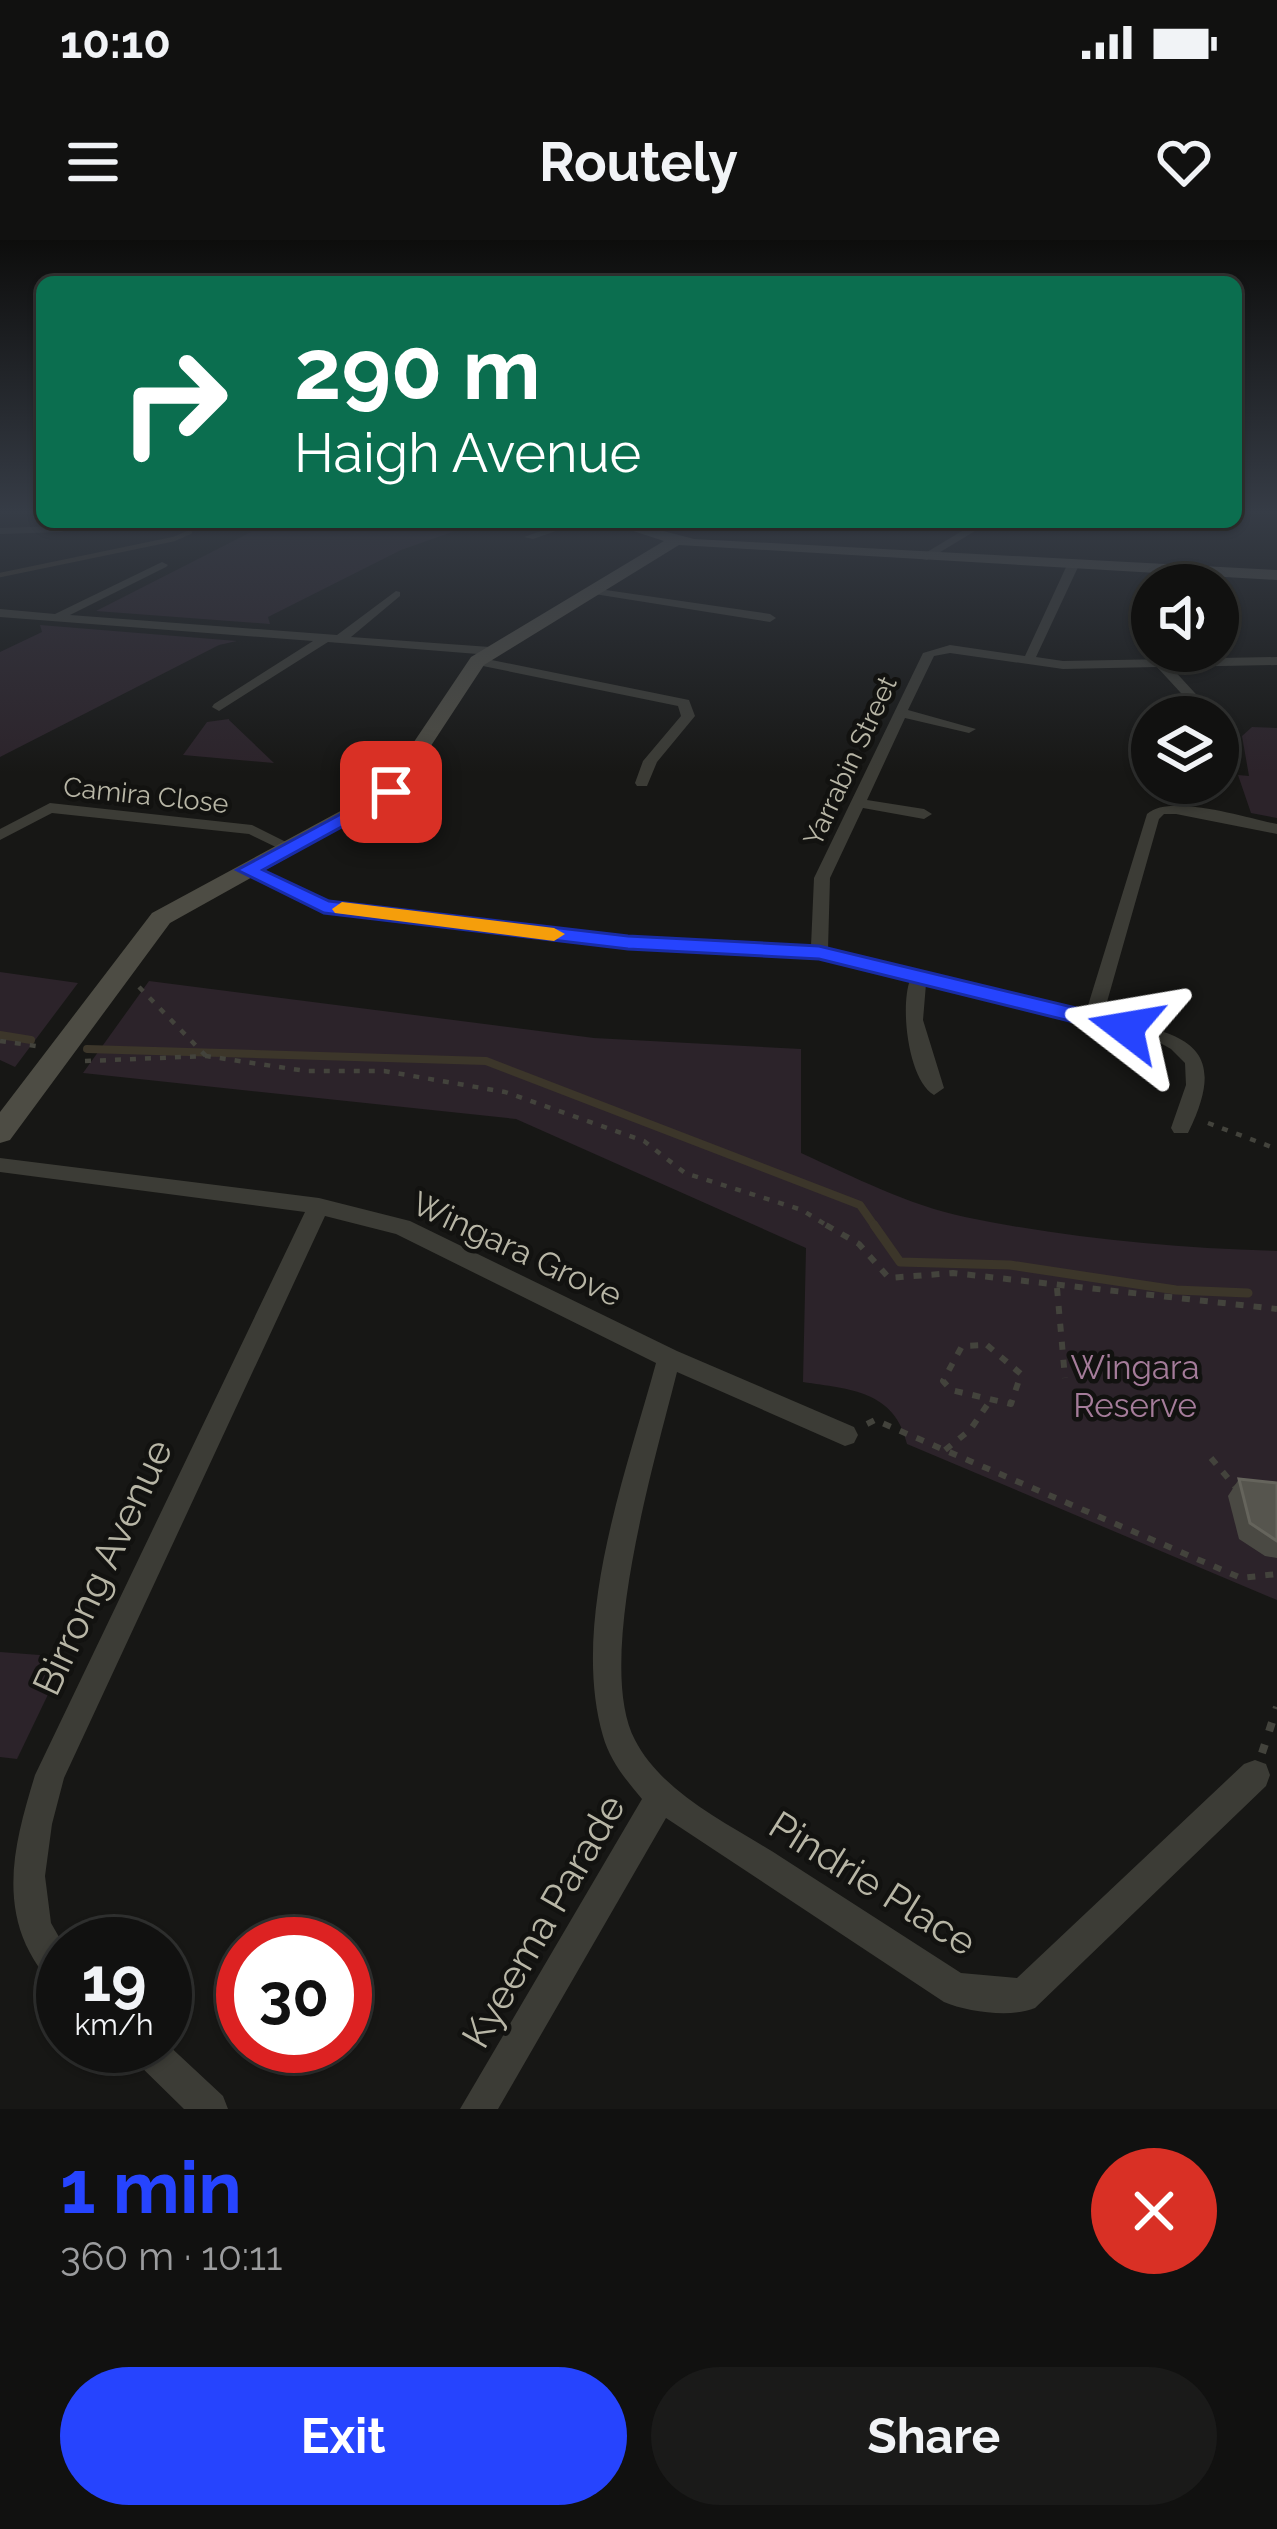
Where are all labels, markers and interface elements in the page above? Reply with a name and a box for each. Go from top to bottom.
text: 10:10 [60,16,171,69]
icon: menu [60,129,126,195]
icon: heart [1151,129,1217,195]
text: Routely [539,130,738,194]
text: 290 m [294,320,541,419]
icon: right [96,324,252,480]
text: Haigh Avenue [294,421,641,485]
map controls [1131,564,1239,804]
button: sound [1131,564,1239,672]
street label: Yarrabin Street [797,671,903,851]
button: layers [1131,696,1239,804]
pin [340,741,442,843]
icon: arrive [358,759,424,825]
street label: Camira Close [62,771,230,819]
position arrow [1063,965,1189,1091]
street label: Wingara Grove [406,1183,628,1315]
park label: Wingara Reserve [1071,1348,1199,1425]
street label: Birrong Avenue [23,1432,181,1702]
street label: Kyeema Parade [452,1786,634,2056]
street label: Pindrie Place [761,1801,985,1965]
speed limit sign: 30 [216,1917,372,2073]
text: 19 [82,1945,146,2015]
text: km/h [74,2007,154,2042]
text: 1 min [60,2145,242,2230]
button: close [1091,2148,1217,2274]
text: 360 m · 10:11 [60,2233,283,2279]
button: Exit [60,2367,627,2505]
button: Share [651,2367,1217,2505]

